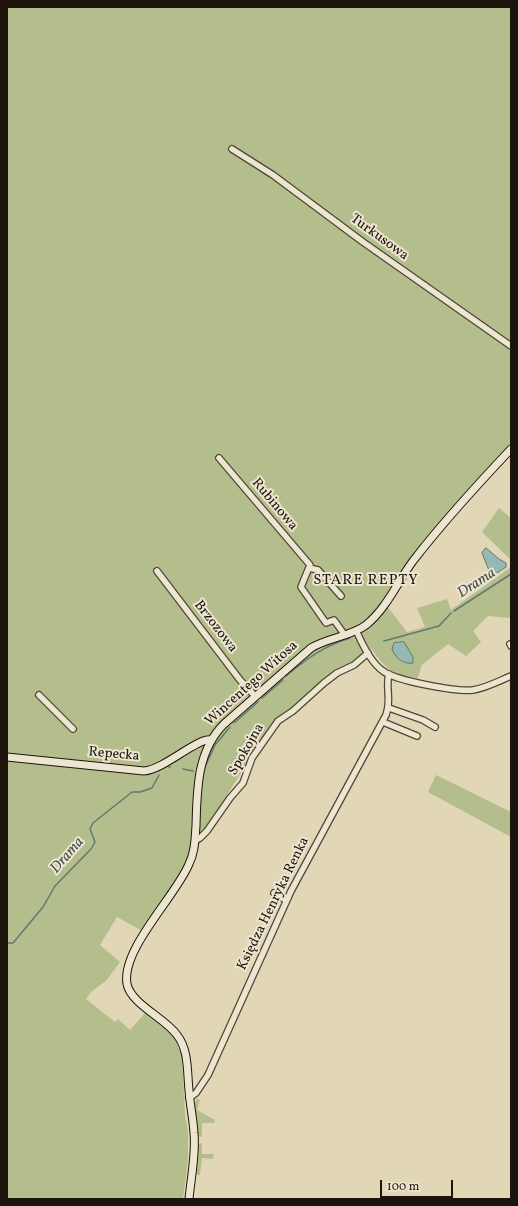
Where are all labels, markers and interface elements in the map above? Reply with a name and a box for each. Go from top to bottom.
street label: Turkusowa [347,211,411,265]
street label: Rubinowa [247,476,301,534]
water label: Drama [455,565,499,603]
district label: STARE REPTY [313,572,419,590]
street label: Brzozowa [190,598,240,656]
street label: Wincentego Witosa [202,638,302,730]
street label: Spokojna [225,721,269,779]
street label: Repecka [88,744,140,766]
water label: Drama [47,834,89,878]
street label: Księdza Henryka Renka [234,835,314,973]
scale bar [382,1172,455,1198]
text: 100 m [387,1179,419,1195]

